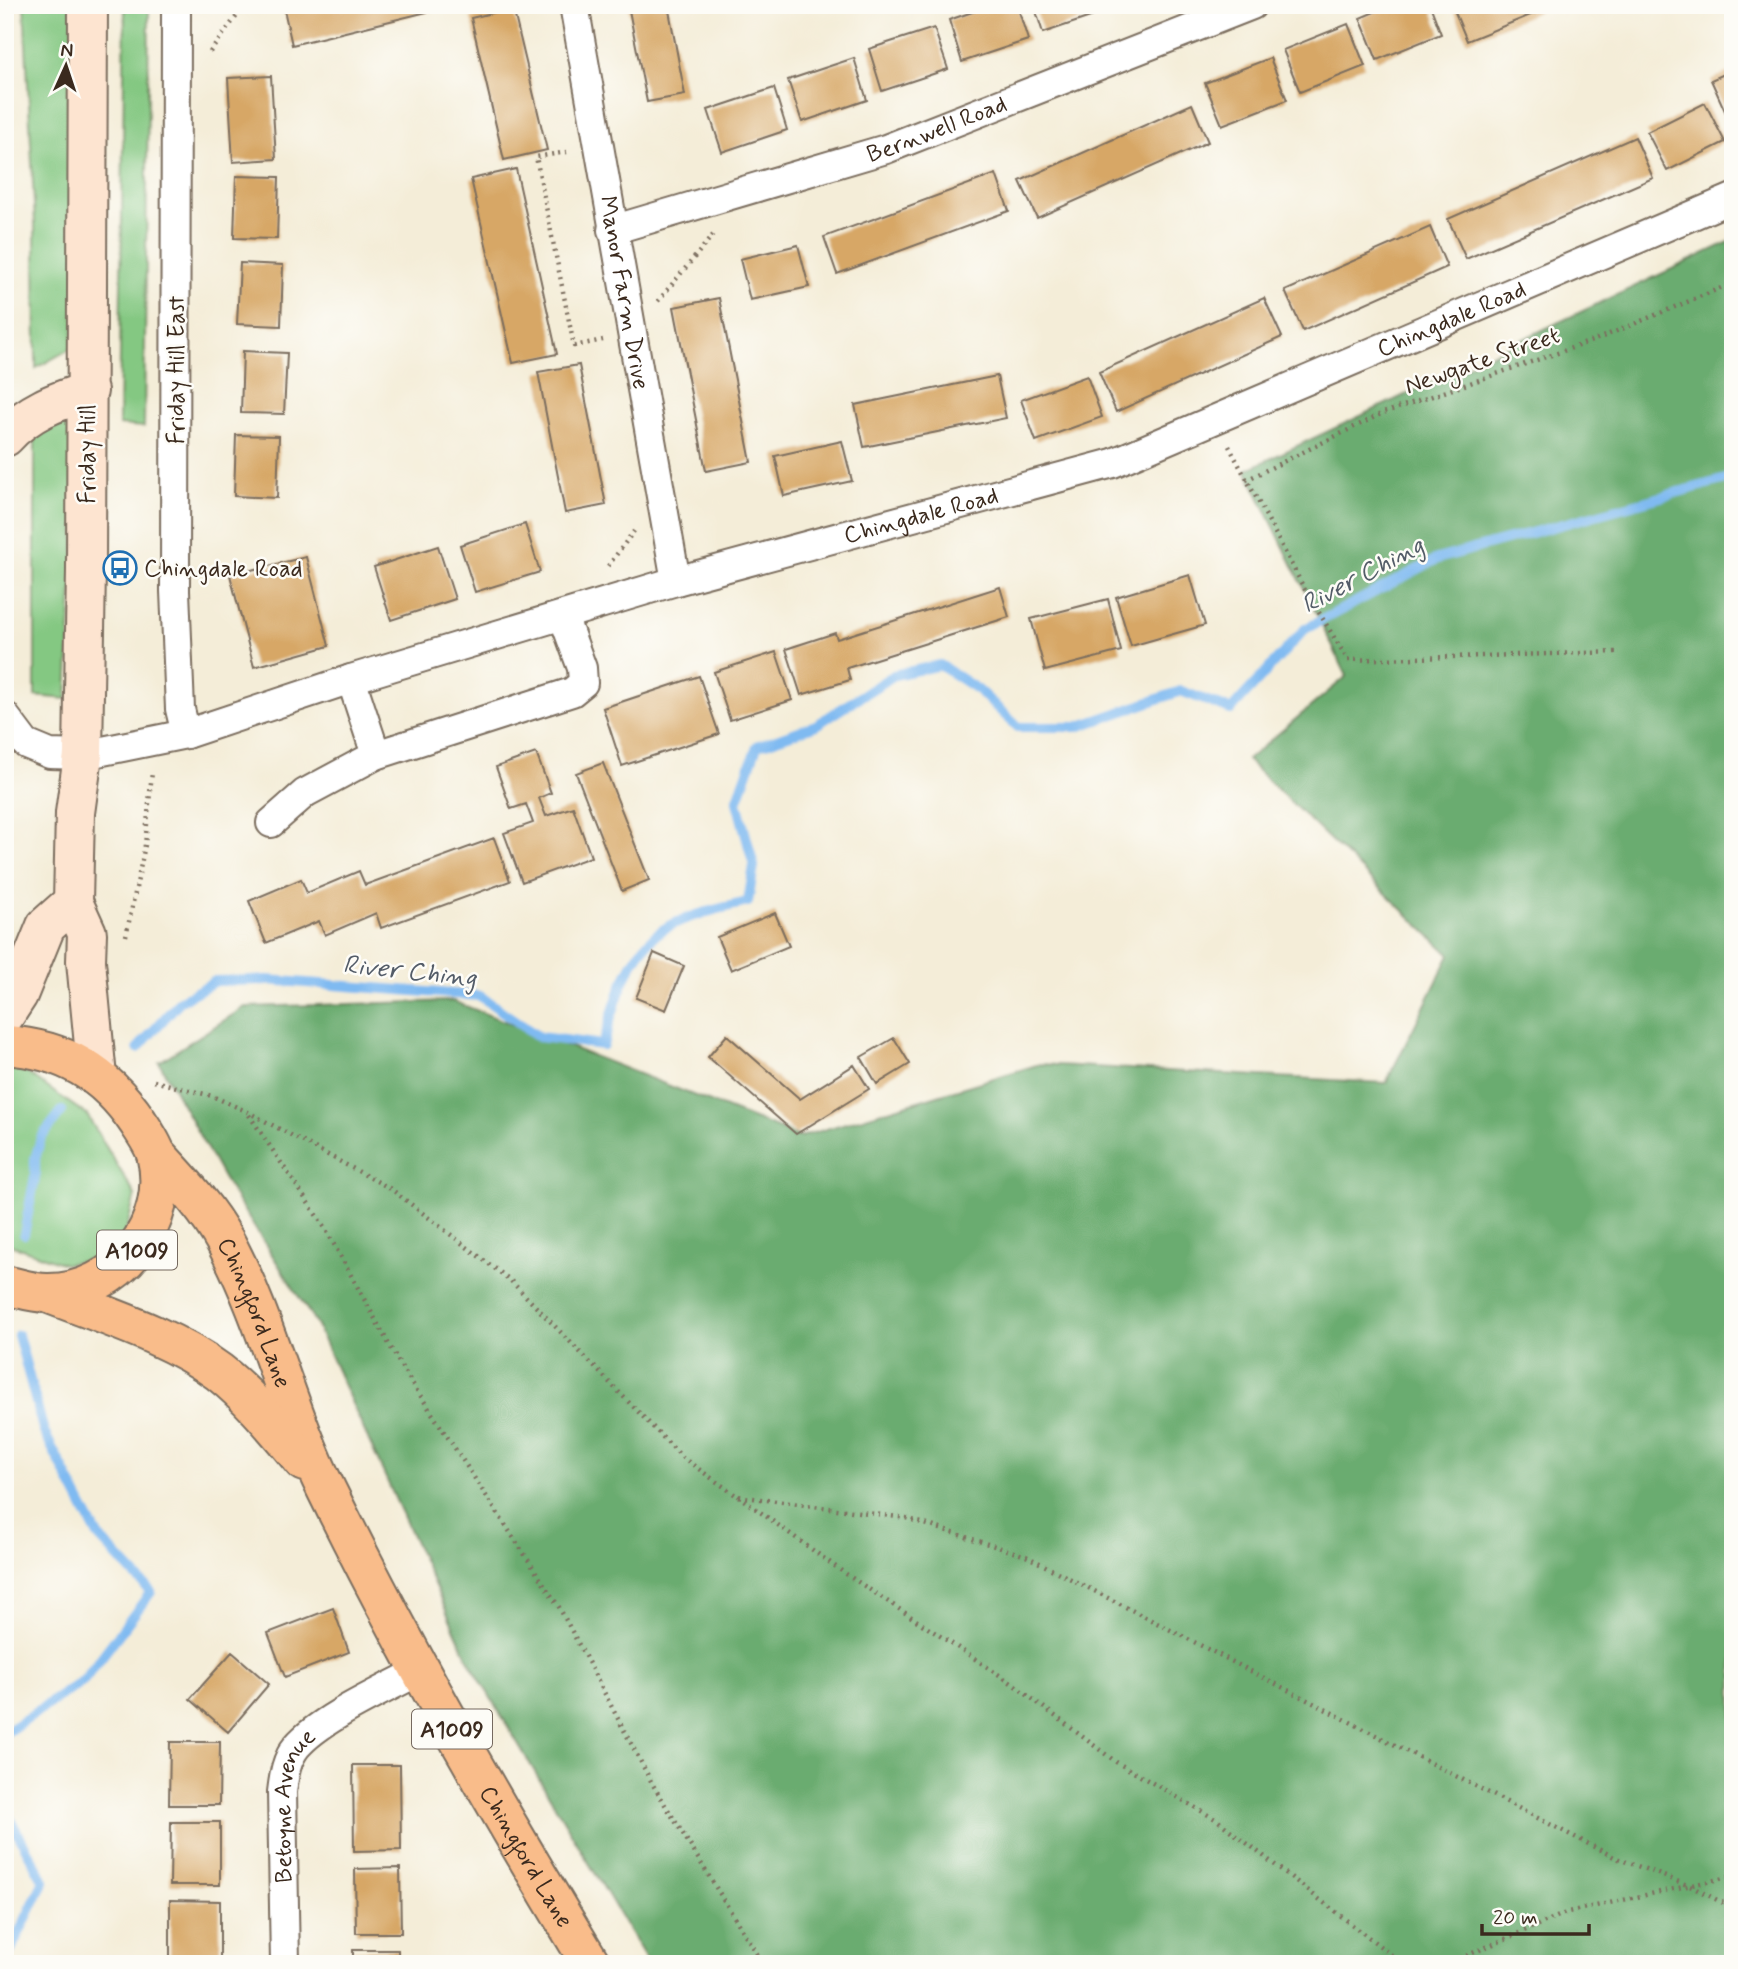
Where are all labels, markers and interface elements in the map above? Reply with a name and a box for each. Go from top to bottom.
north arrow [32,32,102,102]
text: N [60,38,74,63]
street label: Bernwell Road [863,89,1011,171]
street label: Manor Farm Drive [591,194,656,392]
street label: Chingdale Road [1373,274,1531,365]
street label: Friday Hill East [162,295,193,444]
street label: Newgate Street [1401,320,1565,404]
street label: Friday Hill [73,404,104,504]
street label: Chingdale Road [840,481,1002,552]
water label: River Ching [1296,529,1431,622]
bus stop icon: Chingdale Road [101,549,139,587]
place label: Chingdale Road [144,554,303,585]
water label: River Ching [341,948,479,996]
road number: A1009 [97,1231,177,1270]
street label: Chingford Lane [209,1232,298,1393]
road number: A1009 [412,1710,492,1748]
street label: Betoyne Avenue [267,1722,323,1883]
street label: Chingford Lane [471,1780,579,1934]
scale bar [1482,1892,1589,1936]
text: 20 m [1493,1904,1538,1932]

